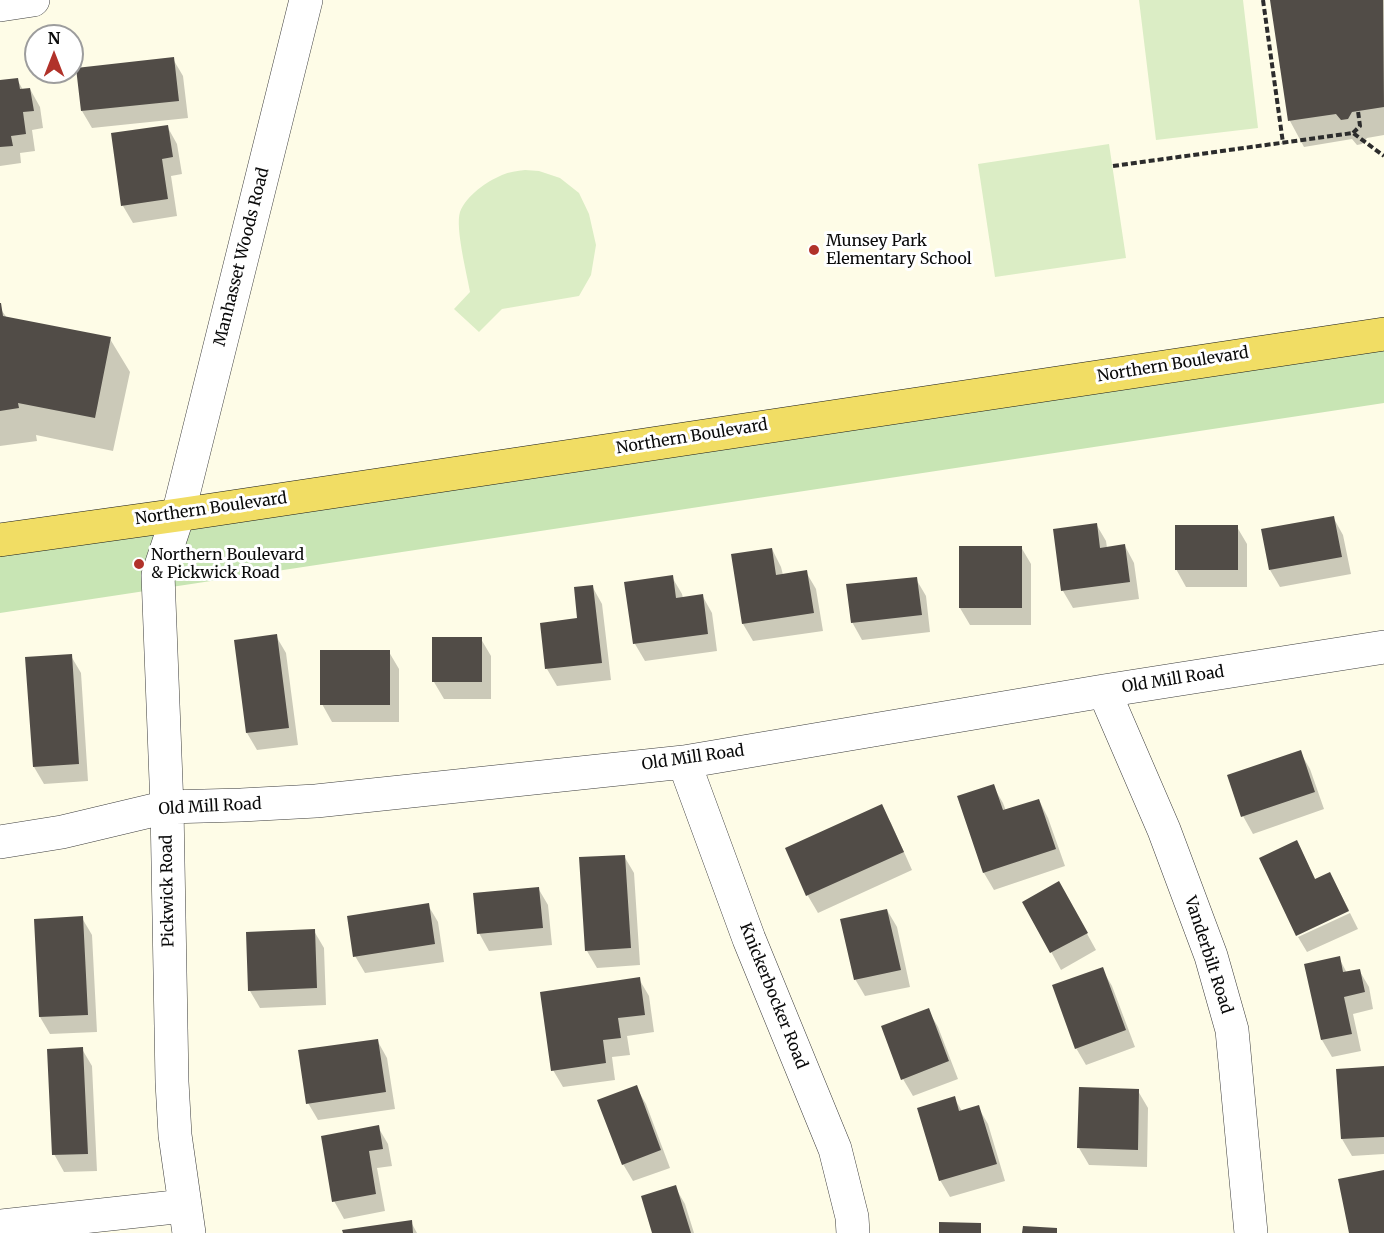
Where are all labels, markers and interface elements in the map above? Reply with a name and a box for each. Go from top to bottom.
north arrow [24,24,84,84]
text: N [48,28,60,48]
street label: Manhasset Woods Road [211,166,273,348]
place label: Munsey Park Elementary School [826,231,972,269]
marker: Munsey Park Elementary School [807,243,821,257]
street label: Northern Boulevard [1096,344,1250,386]
street label: Northern Boulevard [615,416,769,458]
street label: Northern Boulevard [134,489,288,529]
place label: Northern Boulevard & Pickwick Road [151,545,304,583]
marker: Northern Boulevard & Pickwick Road [132,557,146,571]
street label: Old Mill Road [1120,662,1226,698]
street label: Old Mill Road [641,741,745,775]
street label: Old Mill Road [158,795,262,819]
street label: Pickwick Road [157,834,179,948]
street label: Vanderbilt Road [1180,894,1236,1016]
street label: Knickerbocker Road [735,920,811,1072]

